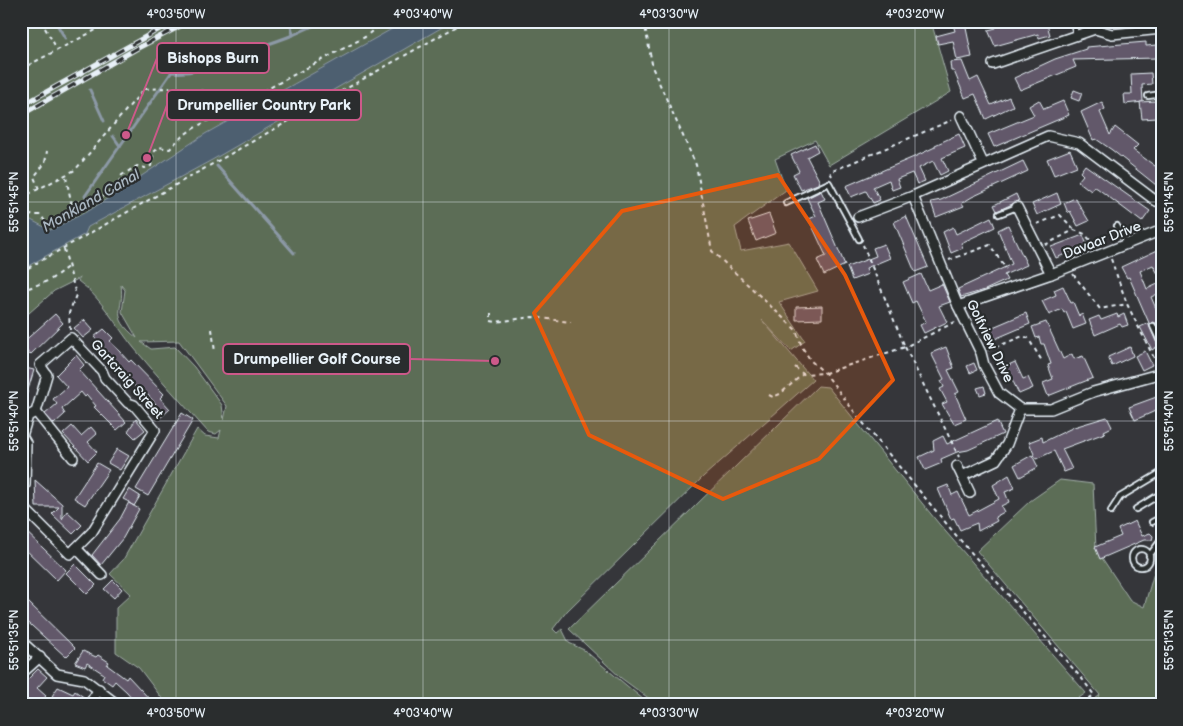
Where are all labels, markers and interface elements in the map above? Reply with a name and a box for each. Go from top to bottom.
text: 4°03'50"W [147,7,205,22]
text: 4°03'40"W [393,7,453,22]
text: 4°03'30"W [639,7,699,22]
text: 4°03'20"W [885,7,945,22]
callout: Bishops Burn [157,43,269,73]
text: Bishops Burn [167,49,259,68]
callout: Drumpellier Country Park [167,90,361,120]
text: Drumpellier Country Park [177,96,351,115]
water label: Monkland Canal [39,165,144,237]
text: 55°51'45"N [7,171,22,233]
text: 55°51'45"N [1162,171,1177,233]
street label: Davaar Drive [1061,217,1143,263]
street label: Golfview Drive [963,297,1017,385]
street label: Gartcraig Street [87,336,168,423]
callout: Drumpellier Golf Course [223,344,410,374]
text: Drumpellier Golf Course [233,350,401,369]
text: 55°51'40"N [7,390,22,452]
text: 55°51'40"N [1162,390,1177,452]
text: 55°51'35"N [7,609,22,671]
text: 55°51'35"N [1162,609,1177,671]
text: 4°03'50"W [147,706,205,721]
text: 4°03'40"W [393,706,453,721]
text: 4°03'30"W [639,706,699,721]
text: 4°03'20"W [885,706,945,721]

